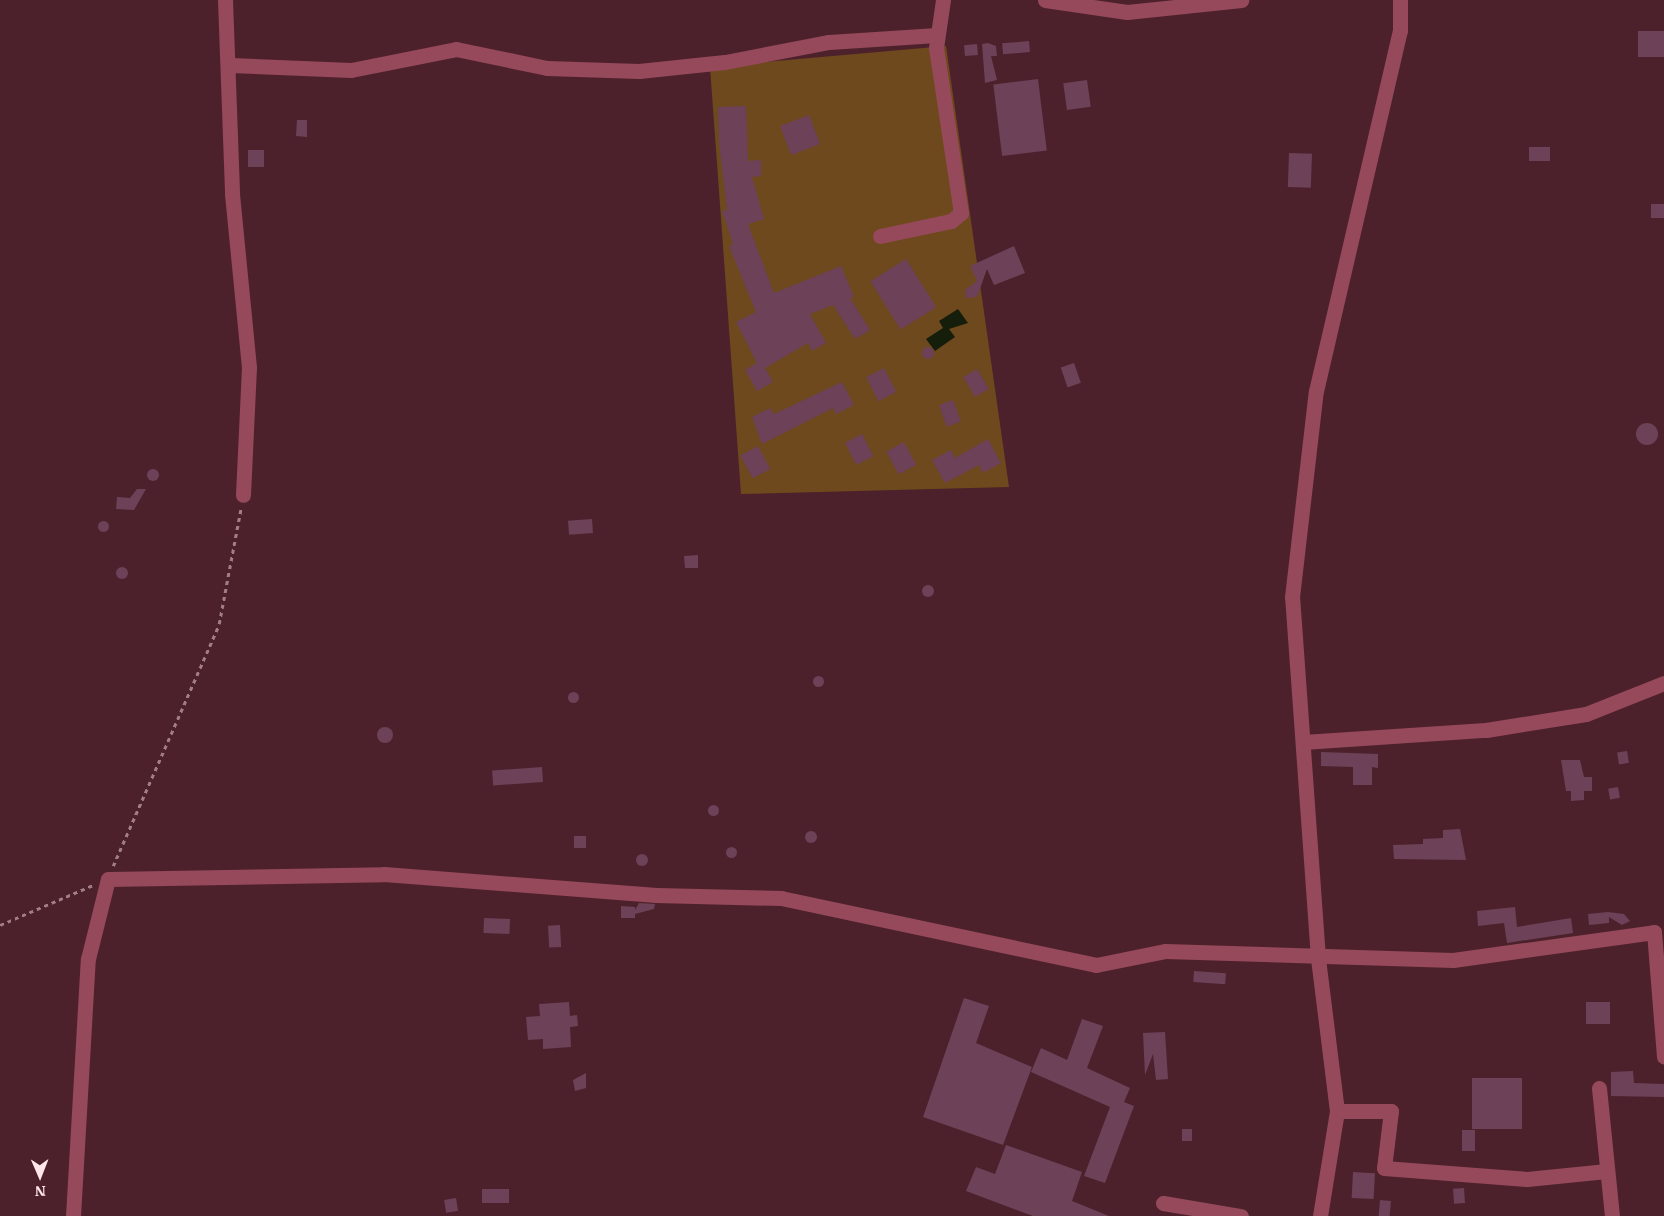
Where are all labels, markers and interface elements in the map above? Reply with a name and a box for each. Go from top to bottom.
north arrow [15,1151,65,1201]
text: N [35,1182,46,1200]

